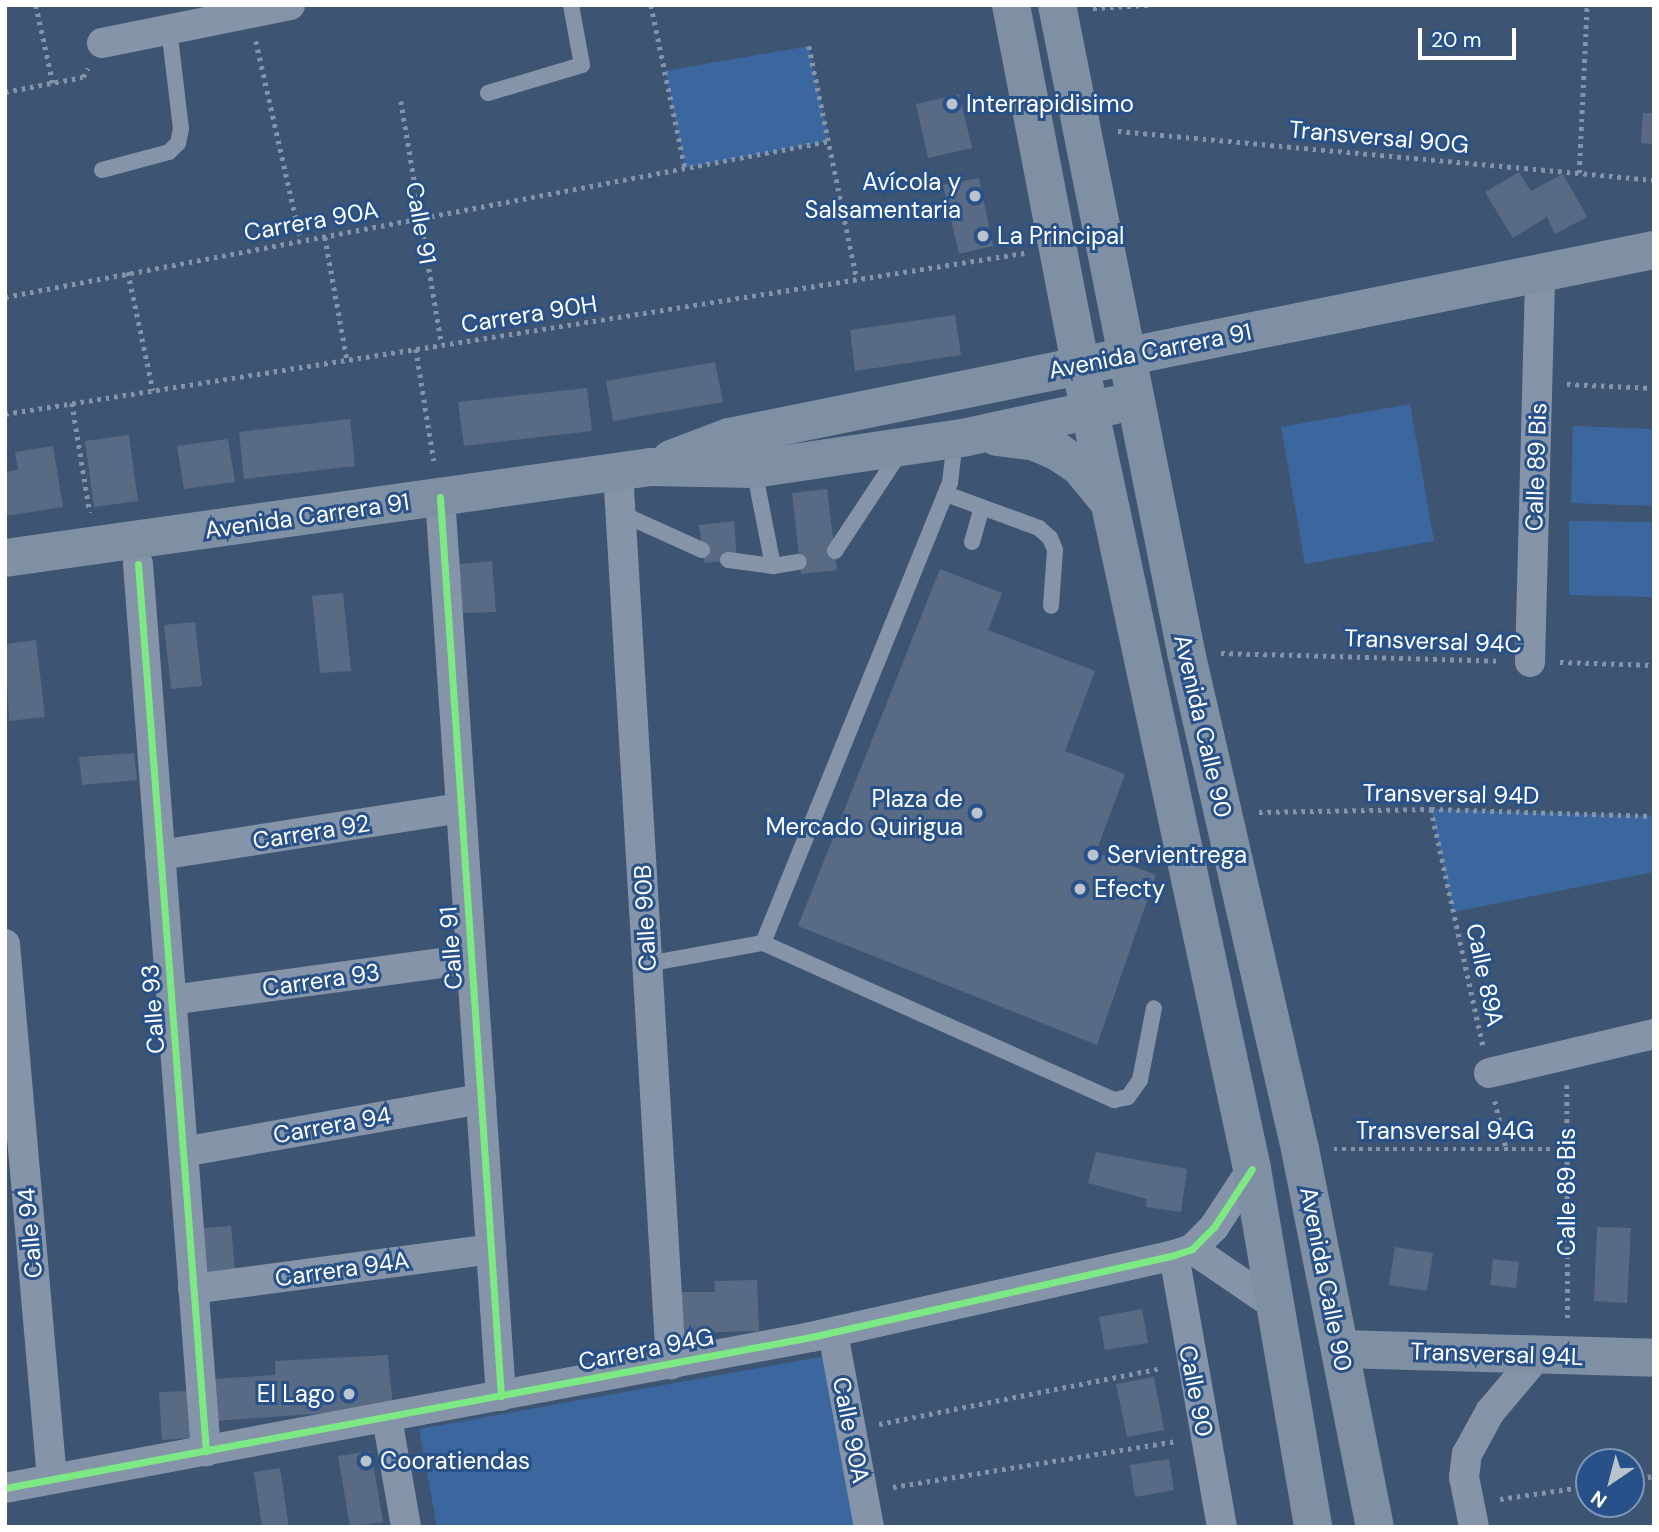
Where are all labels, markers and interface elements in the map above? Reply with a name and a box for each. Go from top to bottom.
scale bar [1421,14,1519,58]
text: 20 m [1431,26,1482,54]
place label: Interrapidisimo [966,90,1134,118]
marker: Interrapidisimo [944,96,960,112]
street label: Transversal 90G [1288,115,1470,159]
place label: Avícola y Salsamentaria [805,168,961,224]
street label: Calle 91 [400,180,442,266]
marker: Avícola y Salsamentaria [967,188,983,204]
street label: Carrera 90A [242,195,380,247]
place label: La Principal [997,222,1124,250]
marker: La Principal [975,228,991,244]
street label: Carrera 90H [459,289,599,339]
street label: Avenida Carrera 91 [1046,317,1254,385]
street label: Calle 89 Bis [1519,402,1553,532]
street label: Avenida Carrera 91 [203,487,411,545]
street label: Transversal 94C [1344,624,1522,658]
street label: Avenida Calle 90 [1168,632,1238,820]
street label: Transversal 94D [1362,778,1540,810]
place label: Plaza de Mercado Quirigua [765,785,963,841]
marker: Plaza de Mercado Quirigua [969,805,985,821]
street label: Carrera 92 [250,809,372,855]
place label: Servientrega [1107,841,1247,869]
marker: Servientrega [1085,847,1101,863]
street label: Calle 90B [628,864,662,972]
place label: Efecty [1094,875,1165,903]
marker: Efecty [1072,881,1088,897]
street label: Calle 91 [434,906,468,990]
street label: Calle 89A [1460,921,1510,1029]
street label: Carrera 93 [260,958,382,1002]
street label: Calle 93 [136,963,170,1055]
street label: Carrera 94 [271,1100,393,1150]
street label: Transversal 94G [1356,1117,1534,1145]
street label: Calle 89 Bis [1553,1128,1581,1256]
street label: Avenida Calle 90 [1294,1185,1358,1373]
street label: Calle 94 [12,1187,48,1279]
street label: Carrera 94A [273,1245,411,1293]
street label: Carrera 94G [576,1322,716,1376]
street label: Transversal 94L [1410,1337,1584,1371]
street label: Calle 90 [1173,1343,1219,1439]
street label: Calle 90A [827,1375,875,1485]
place label: El Lago [257,1380,335,1408]
marker: El Lago [341,1386,357,1402]
place label: Cooratiendas [380,1447,530,1475]
north arrow [1575,1448,1645,1518]
marker: Cooratiendas [358,1453,374,1469]
text: N [1586,1485,1612,1513]

